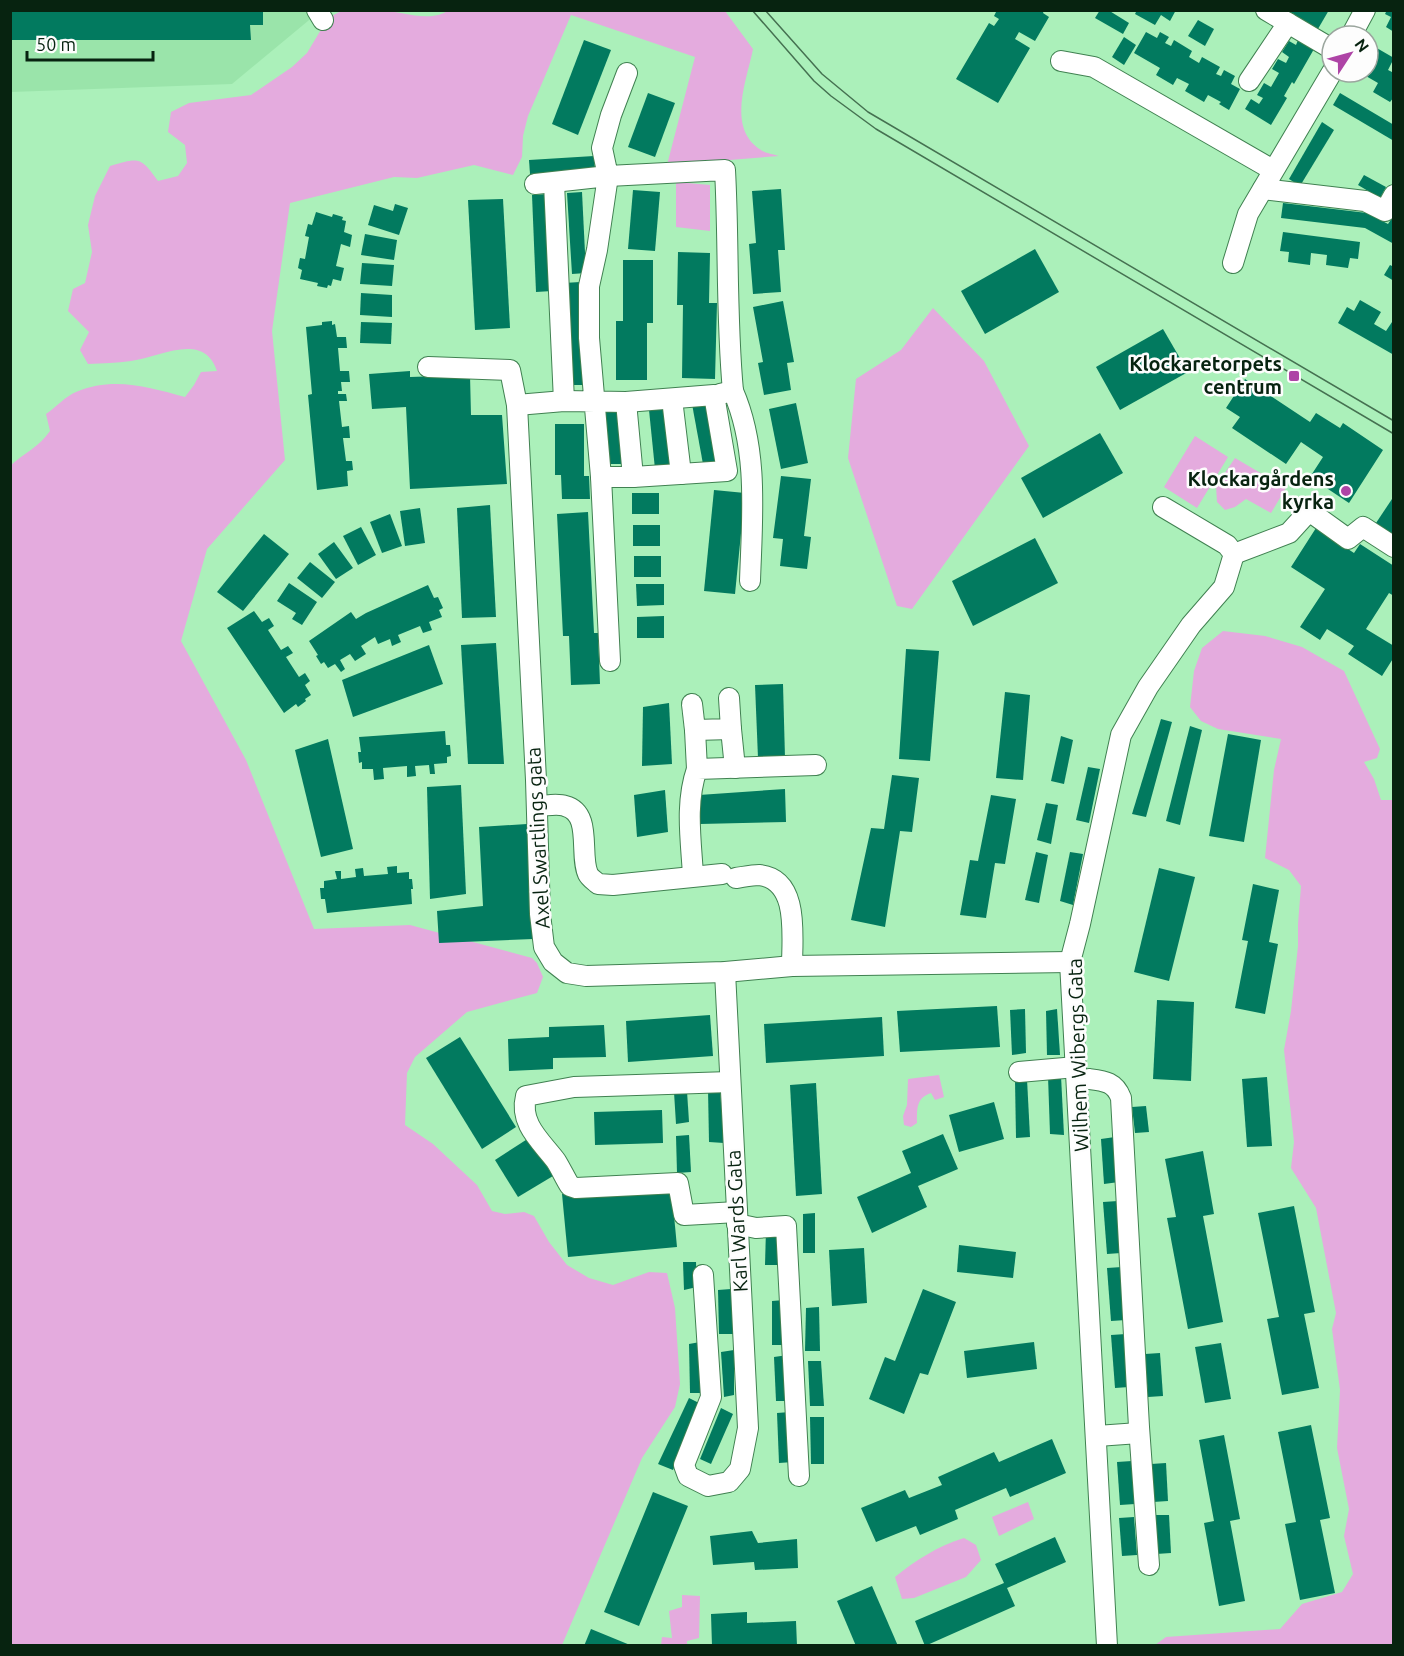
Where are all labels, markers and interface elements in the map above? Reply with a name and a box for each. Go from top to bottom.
scale bar [27,24,153,62]
north arrow [1320,24,1380,84]
text: 50 m [36,34,76,54]
text: N [1351,35,1373,55]
place label: Klockaretorpets centrum [1129,352,1282,398]
marker: Klockaretorpets centrum [1287,369,1301,383]
place label: Klockargårdens kyrka [1187,467,1334,513]
marker: Klockargårdens kyrka [1339,484,1353,498]
street label: Axel Swartlings gata [521,747,554,930]
street label: Wilhem Wibergs Gata [1063,958,1092,1152]
street label: Karl Wards Gata [721,1149,752,1293]

